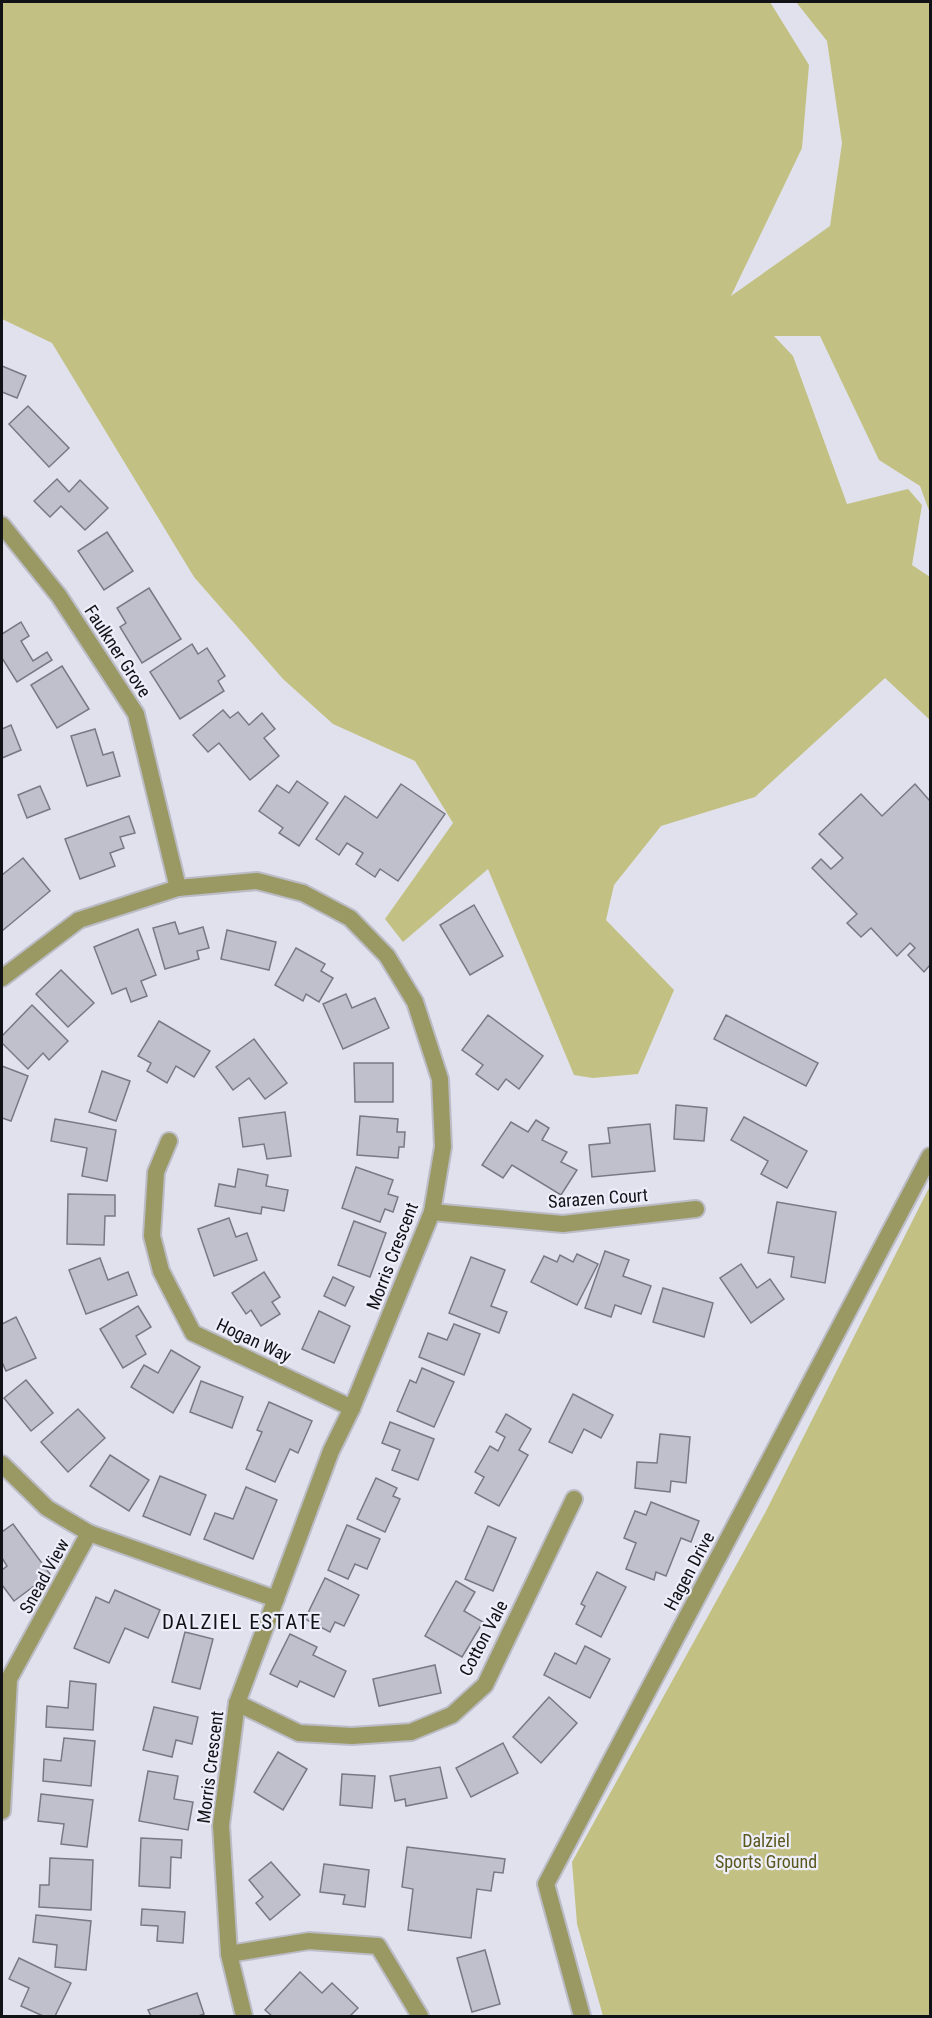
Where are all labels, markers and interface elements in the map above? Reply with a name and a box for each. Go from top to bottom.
street label: Faulkner Grove [80,601,156,701]
street label: Sarazen Court [547,1184,649,1212]
street label: Morris Crescent [362,1199,422,1313]
street label: Hogan Way [213,1314,295,1367]
street label: Hagen Drive [660,1528,718,1614]
street label: Snead View [15,1535,73,1617]
street label: Cotton Vale [454,1597,512,1679]
district label: DALZIEL ESTATE [162,1610,322,1634]
street label: Morris Crescent [193,1710,227,1824]
park label: Dalziel Sports Ground [715,1830,817,1872]

